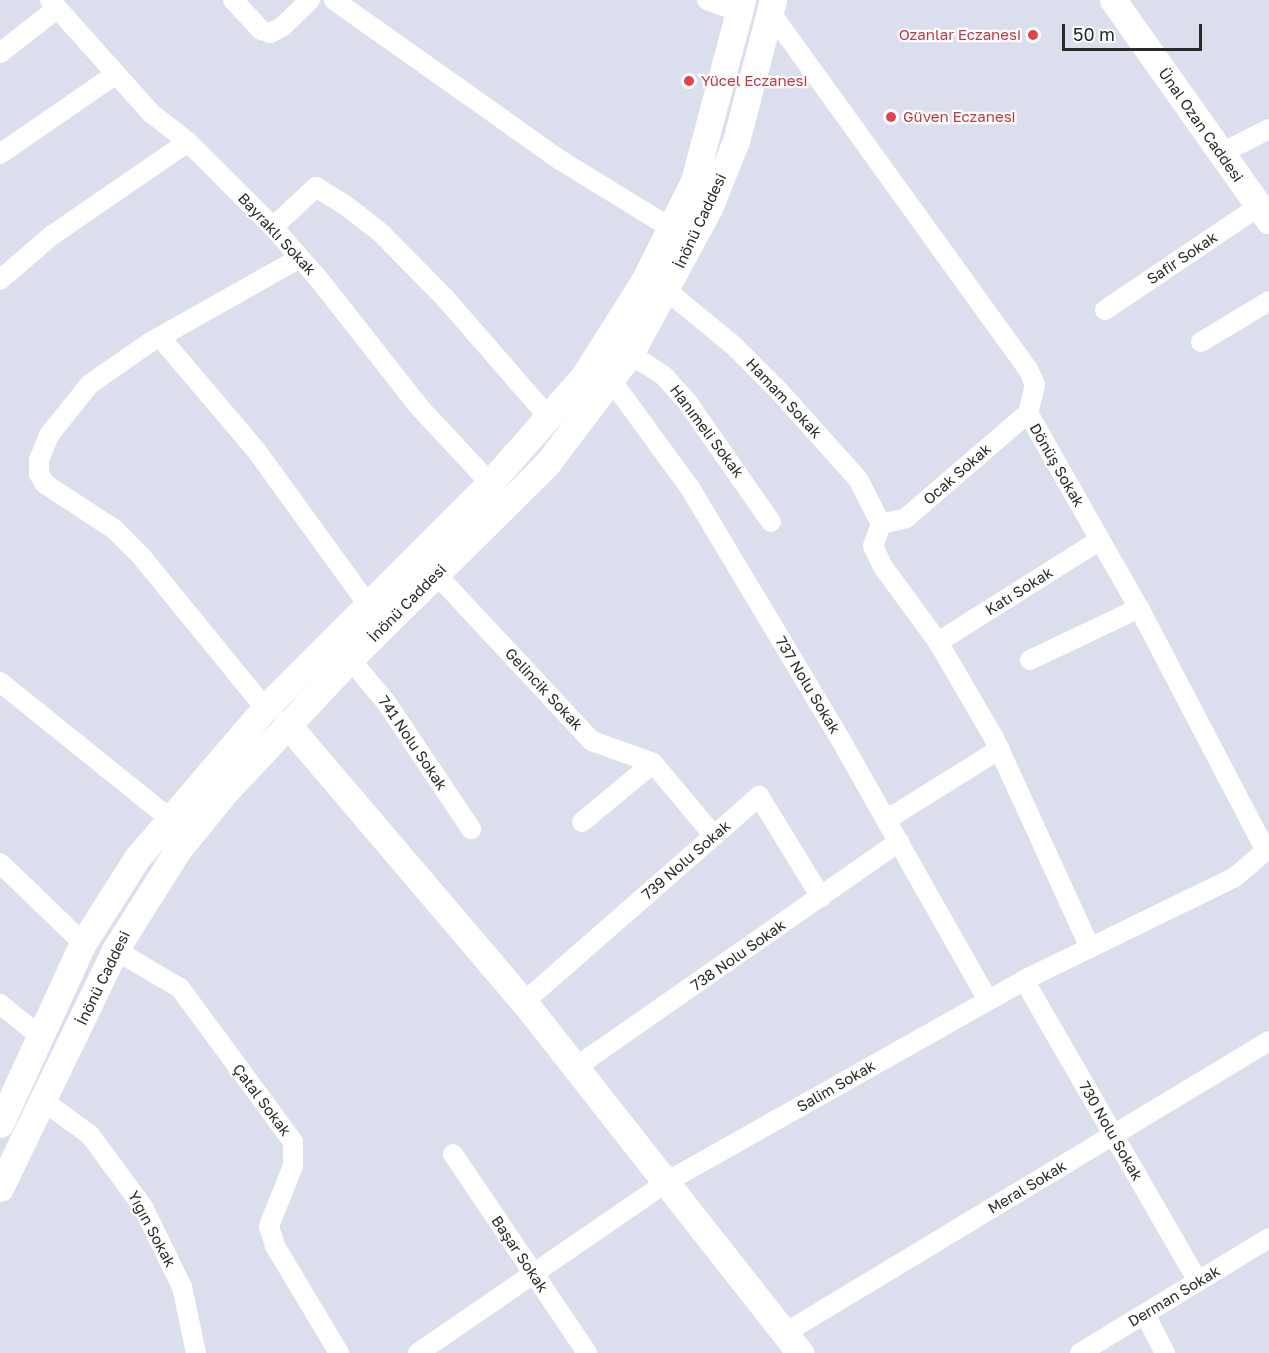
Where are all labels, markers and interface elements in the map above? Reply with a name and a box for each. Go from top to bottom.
scale bar [1065,12,1204,50]
text: 50 m [1073,23,1115,45]
place label: Ozanlar Eczanesi [899,26,1021,44]
marker: Ozanlar Eczanesi [1026,28,1040,42]
street label: Ünal Ozan Caddesi [1155,65,1247,185]
place label: Yücel Eczanesi [701,72,807,90]
marker: Yücel Eczanesi [682,74,696,88]
place label: Güven Eczanesi [903,108,1016,126]
marker: Güven Eczanesi [884,110,898,124]
street label: İnönü Caddesi [670,171,730,271]
street label: Bayraklı Sokak [234,189,320,279]
street label: Safir Sokak [1143,228,1221,288]
street label: Hamam Sokak [742,354,826,442]
street label: Hanımeli Sokak [666,381,748,481]
street label: Dönüş Sokak [1026,420,1088,510]
street label: Ocak Sokak [919,440,995,508]
street label: İnönü Caddesi [364,560,450,646]
street label: Katı Sokak [982,563,1056,619]
street label: 737 Nolu Sokak [772,633,844,737]
street label: Gelincik Sokak [501,644,587,734]
street label: 741 Nolu Sokak [375,692,451,794]
street label: 739 Nolu Sokak [638,817,734,903]
street label: 738 Nolu Sokak [687,916,789,994]
street label: İnönü Caddesi [72,928,134,1028]
street label: Salim Sokak [793,1056,879,1116]
street label: Çatal Sokak [229,1060,295,1140]
street label: 730 Nolu Sokak [1075,1078,1147,1184]
street label: Meral Sokak [985,1157,1069,1217]
street label: Yığın Sokak [124,1188,180,1270]
street label: Başar Sokak [488,1212,552,1296]
street label: Derman Sokak [1125,1262,1223,1330]

